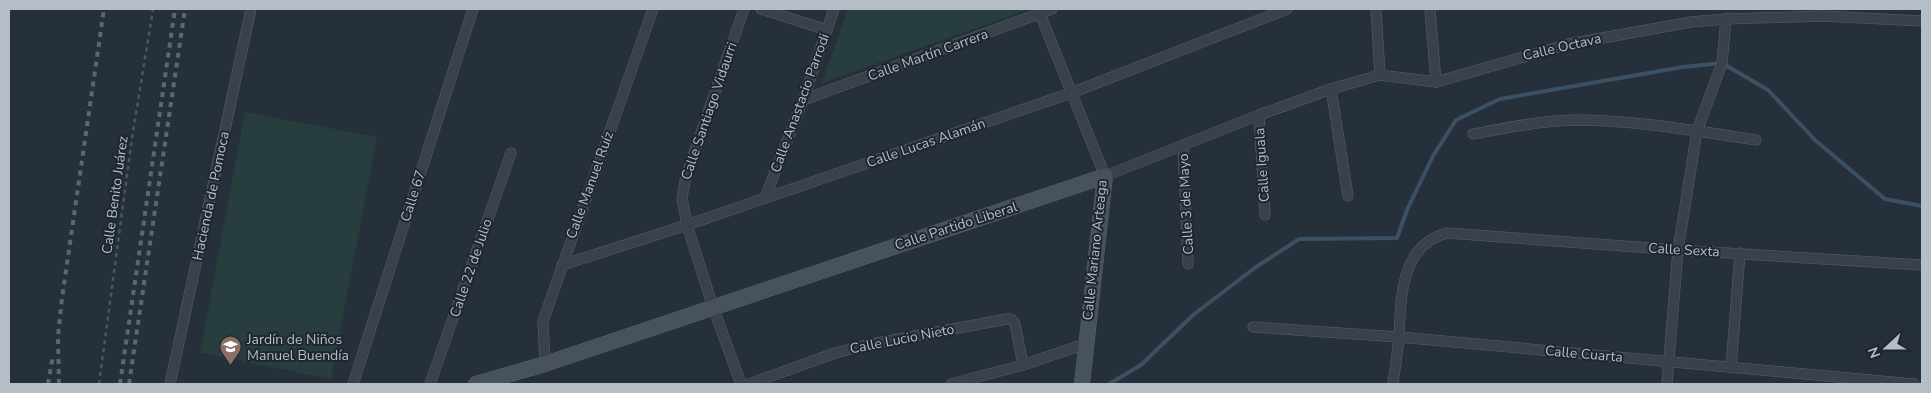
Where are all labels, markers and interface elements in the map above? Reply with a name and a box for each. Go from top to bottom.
street label: Calle Martín Carrera [865,24,991,86]
street label: Calle Octava [1521,29,1603,65]
street label: Calle Anastacio Parrodi [766,31,834,175]
street label: Calle Santiago Vidaurri [676,40,742,182]
street label: Calle Lucas Alamán [864,114,988,172]
street label: Calle Iguala [1250,127,1274,203]
street label: Calle Manuel Ruíz [562,128,618,241]
street label: Hacienda de Pomoca [188,130,234,262]
street label: Calle Benito Juárez [97,134,133,255]
street label: Calle 3 de Mayo [1174,153,1198,255]
street label: Calle 67 [396,168,430,224]
street label: Calle Mariano Arteaga [1078,179,1112,321]
street label: Calle Partido Liberal [892,197,1021,255]
street label: Calle 22 de Julio [445,216,497,320]
street label: Calle Sexta [1648,239,1720,261]
street label: Calle Lucio Nieto [848,320,956,358]
north arrow [1861,323,1911,373]
place label: Jardín de Niños Manuel Buendía [246,330,349,365]
school or university icon: Jardín de Niños Manuel Buendía [219,335,243,366]
street label: Calle Cuarta [1544,341,1624,367]
text: N [1864,344,1885,361]

